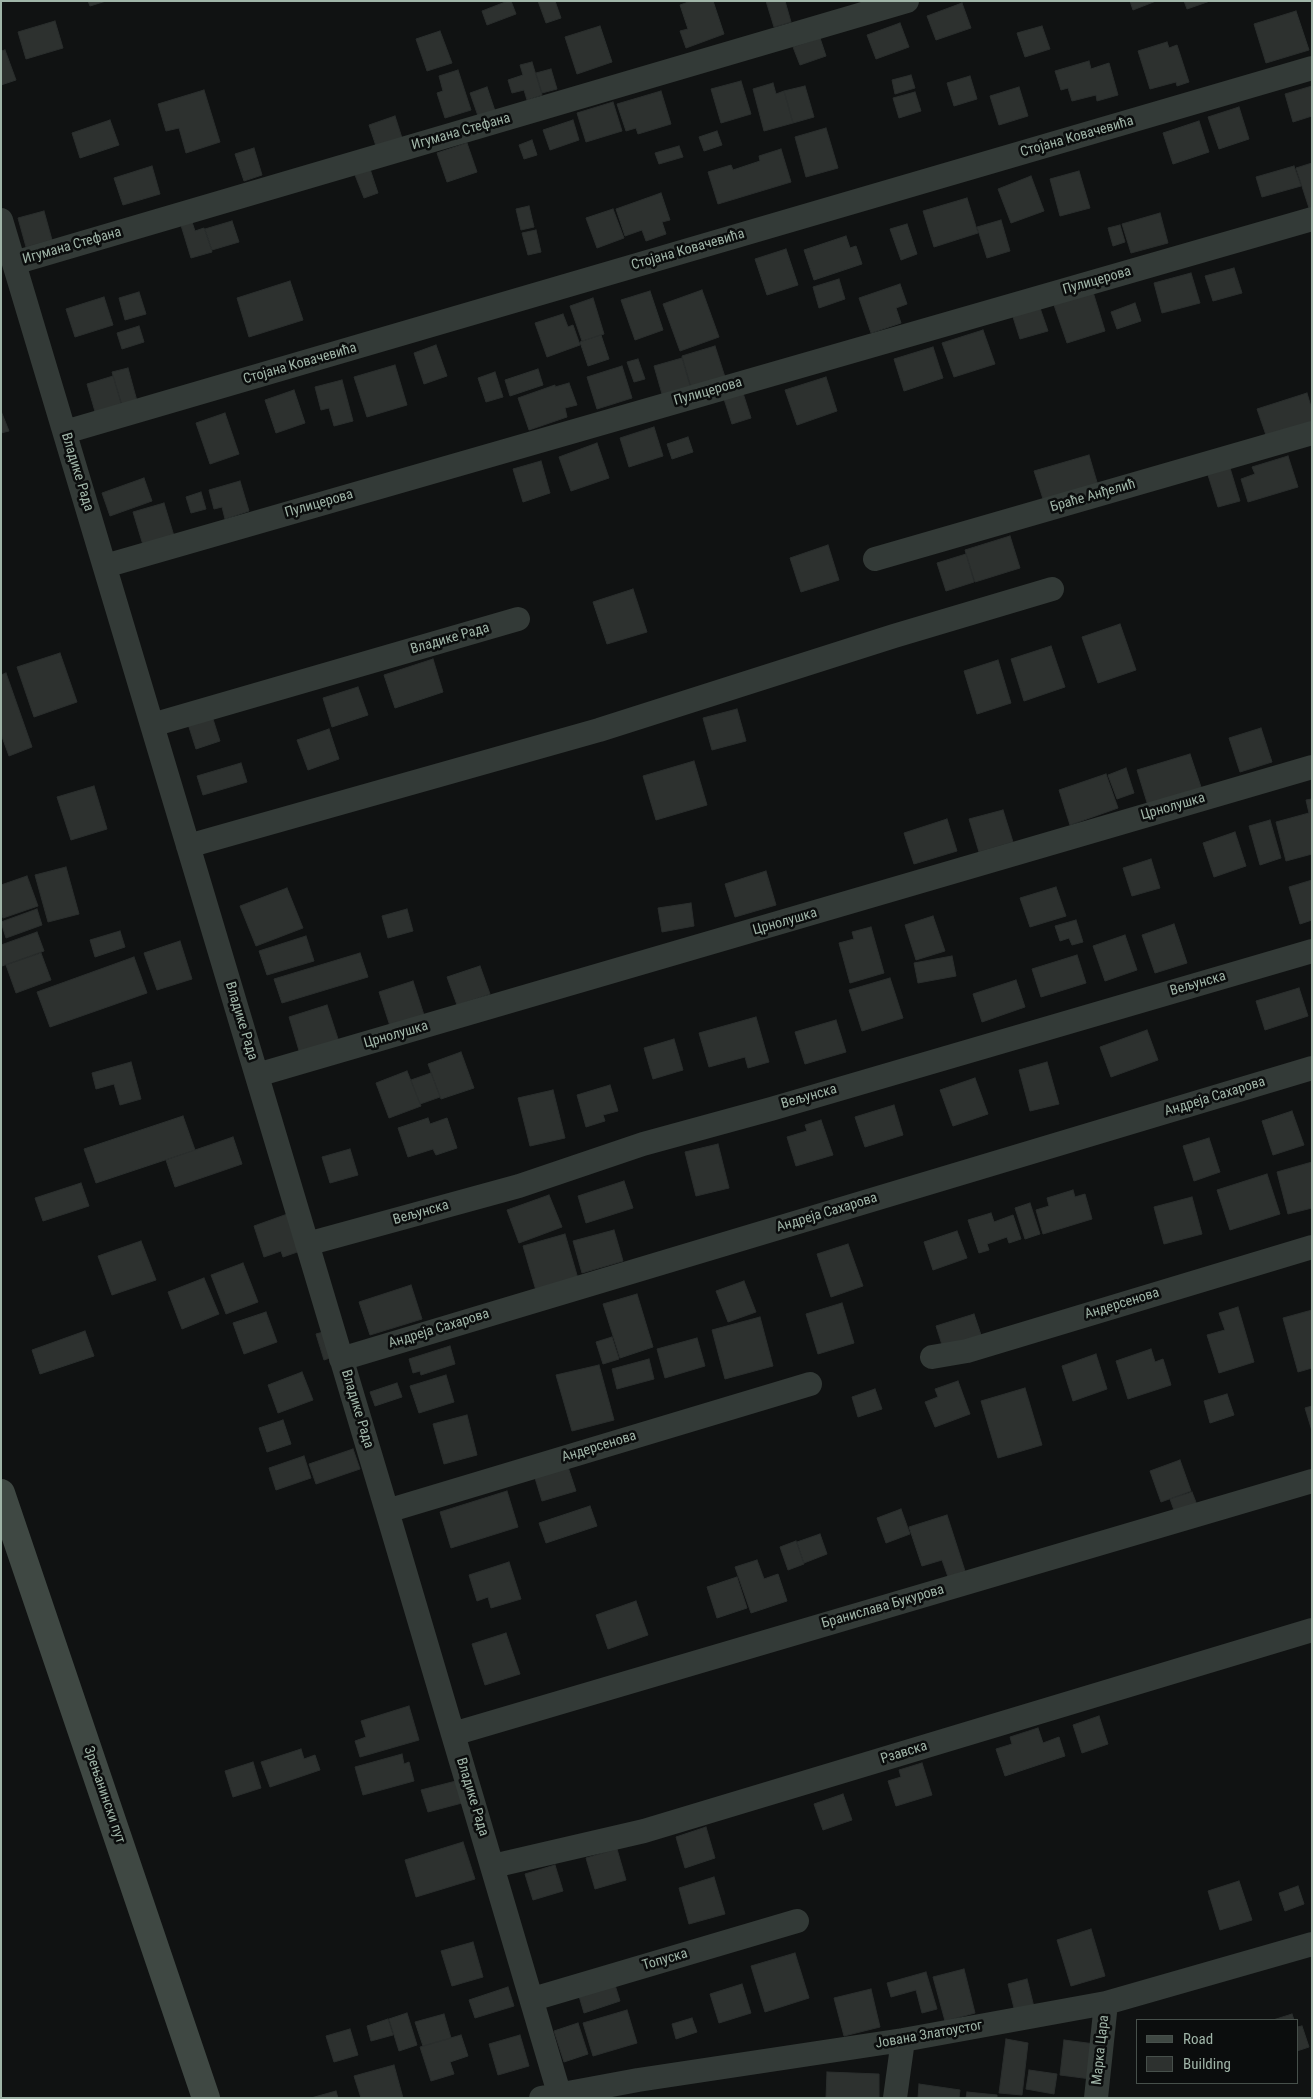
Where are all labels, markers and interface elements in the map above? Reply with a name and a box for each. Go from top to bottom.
street label: Игумана Стефана [410,110,512,154]
street label: Стојана Ковачевића [1018,113,1136,161]
street label: Игумана Стефана [21,224,123,268]
street label: Стојана Ковачевића [629,226,747,274]
street label: Пулицерова [1061,263,1133,299]
street label: Стојана Ковачевића [241,340,359,388]
street label: Пулицерова [672,374,744,410]
street label: Владике Рада [57,431,97,513]
street label: Браће Анђелић [1048,476,1138,516]
street label: Пулицерова [283,486,355,522]
street label: Владике Рада [409,620,491,658]
street label: Црнолушка [1139,790,1207,824]
street label: Црнолушка [751,905,819,939]
street label: Вељунска [1168,968,1228,1000]
street label: Владике Рада [221,980,261,1062]
street label: Црнолушка [362,1018,430,1052]
street label: Андреја Сахарова [1163,1074,1267,1120]
street label: Вељунска [779,1081,839,1113]
street label: Андреја Сахарова [775,1190,879,1236]
street label: Вељунска [391,1197,451,1229]
street label: Андерсенова [1083,1285,1161,1323]
street label: Андреја Сахарова [387,1306,491,1352]
street label: Владике Рада [337,1368,377,1450]
street label: Андерсенова [560,1428,638,1466]
street label: Бранислава Букурова [820,1581,946,1633]
street label: Рзавска [879,1738,929,1768]
street label: Зрењанински пут [80,1744,128,1846]
street label: Владике Рада [452,1756,492,1838]
street label: Топуска [640,1946,690,1974]
street label: Марка Цара [1089,2014,1113,2086]
street label: Јована Златоустог [874,2017,984,2053]
legend [1136,2019,1298,2084]
text: Road [1183,2030,1213,2048]
text: Building [1183,2055,1231,2073]

